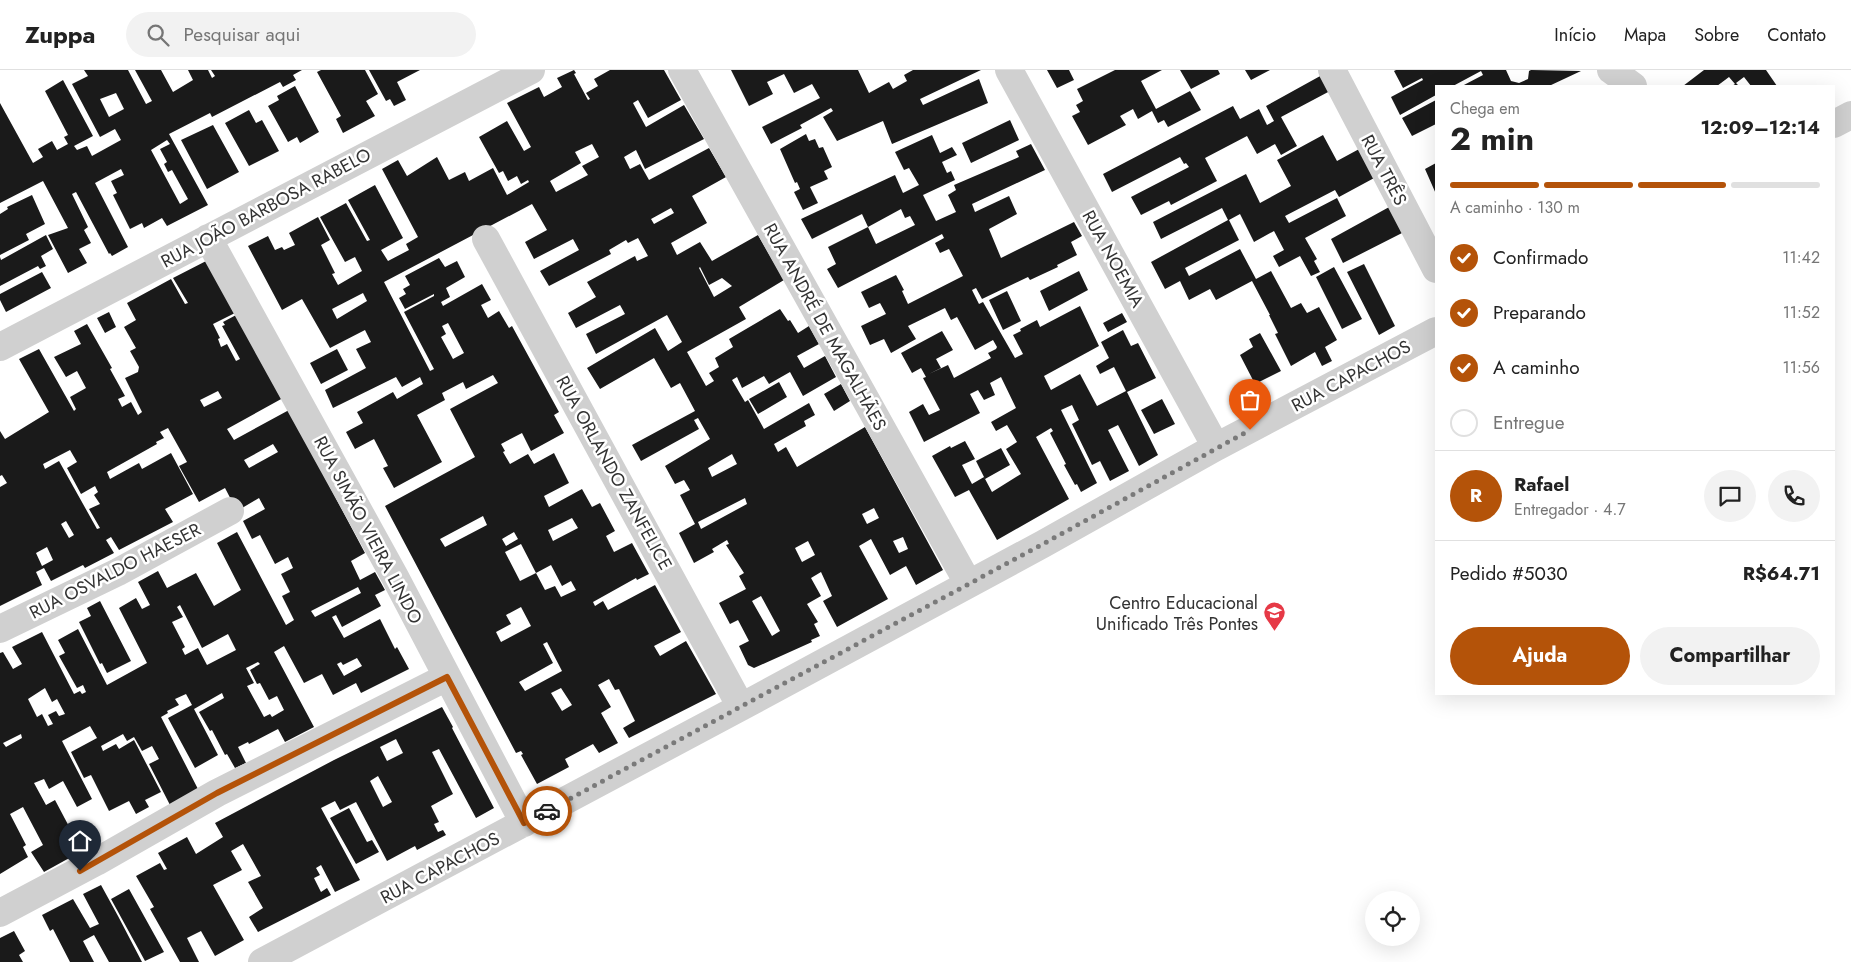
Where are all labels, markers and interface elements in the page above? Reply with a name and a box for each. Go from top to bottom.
search box [126,12,476,57]
text: Zuppa [25,17,96,52]
icon: search [144,21,172,49]
text: Pesquisar aqui [184,21,300,48]
text: Início [1554,22,1596,48]
text: Mapa [1624,22,1666,48]
text: Sobre [1694,22,1739,48]
text: Contato [1767,22,1826,48]
text: Chega em [1450,97,1520,120]
text: 12:09–12:14 [1700,114,1820,141]
text: 2 min [1450,116,1534,162]
street label: RUA TRÊS [1354,130,1414,210]
street label: RUA JOÃO BARBOSA RABELO [156,141,376,275]
text: A caminho · 130 m [1450,196,1580,219]
street label: RUA NOEMIA [1076,206,1151,312]
street label: RUA ANDRÉ DE MAGALHÃES [757,219,893,436]
icon: check [1450,244,1478,272]
text: Confirmado [1493,244,1588,271]
text: 11:42 [1782,246,1820,269]
icon: check [1450,299,1478,327]
text: Preparando [1493,299,1586,326]
text: 11:52 [1783,301,1820,324]
street label: RUA CAPACHOS [1287,334,1415,418]
icon: check [1450,354,1478,382]
text: A caminho [1493,354,1580,381]
text: 11:56 [1783,356,1820,379]
street label: RUA ORLANDO ZANFELICE [550,371,678,575]
pin [1229,379,1271,430]
icon: bag [1236,386,1264,414]
text: Entregue [1493,409,1565,436]
street label: RUA SIMÃO VIEIRA LINDO [307,431,429,629]
button: chat [1704,470,1756,522]
button: phone [1768,470,1820,522]
text: Rafael [1514,471,1569,498]
text: R [1470,482,1482,509]
text: Entregador · 4.7 [1514,498,1626,521]
street label: RUA OSVALDO HAESER [25,516,205,626]
text: Pedido #5030 [1450,560,1568,587]
text: R$64.71 [1743,560,1820,587]
place label: Centro Educacional Unificado Três Pontes [1096,590,1258,637]
school or university icon: Centro Educacional Unificado Três Pontes [1262,601,1286,632]
button: Ajuda [1450,627,1630,685]
button: Compartilhar [1640,627,1820,685]
courier [522,786,572,836]
icon: car [533,797,561,825]
pin [59,820,101,871]
street label: RUA CAPACHOS [376,826,504,910]
icon: home [66,827,94,855]
map controls [1365,891,1420,946]
button: locate [1365,891,1420,946]

